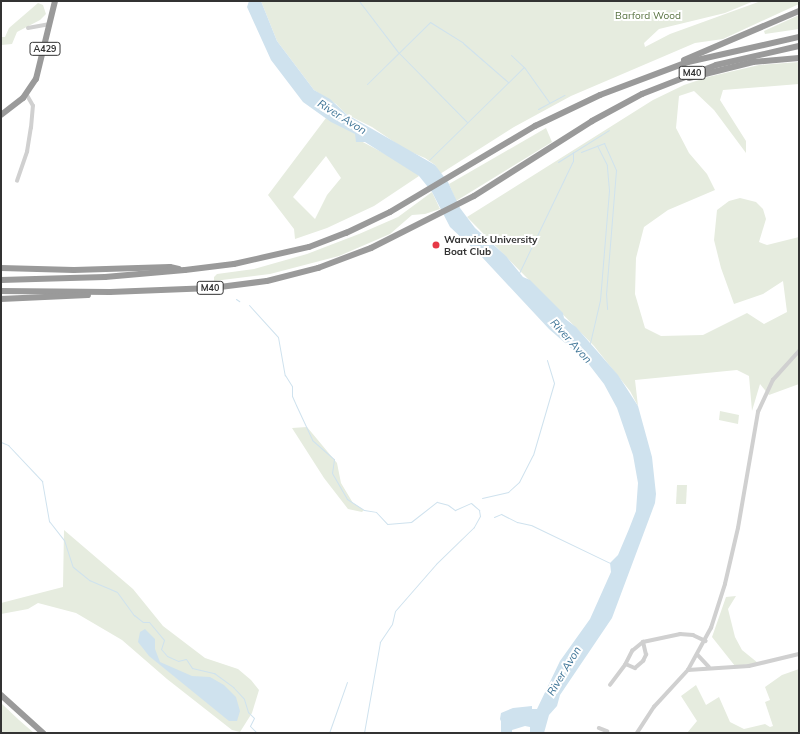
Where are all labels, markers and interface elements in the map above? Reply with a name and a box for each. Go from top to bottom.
park label: Barford Wood [615,10,681,22]
road number: A429 [29,42,61,56]
road number: M40 [678,66,706,80]
water label: River Avon [315,97,369,137]
place label: Warwick University Boat Club [444,233,537,256]
marker: Warwick University Boat Club [431,240,441,250]
road number: M40 [196,281,224,295]
water label: River Avon [548,316,594,366]
water label: River Avon [544,644,584,698]

